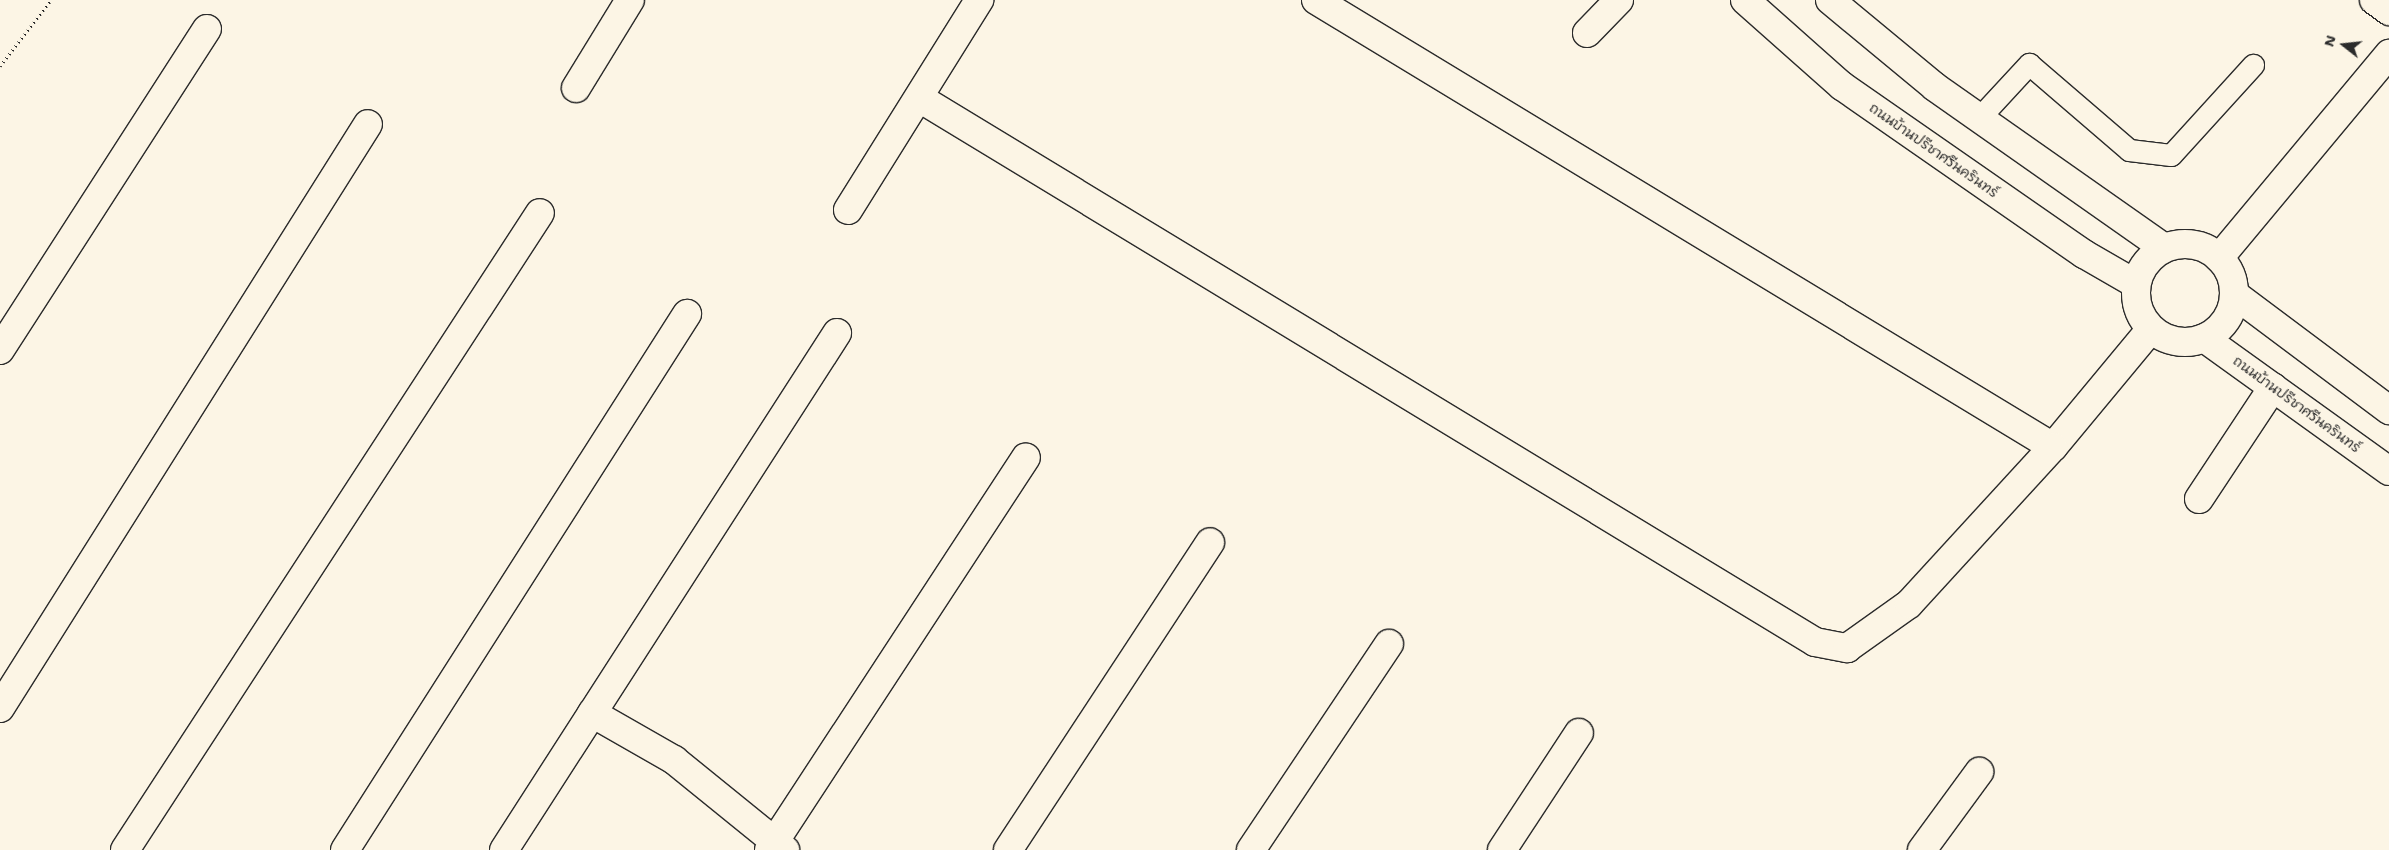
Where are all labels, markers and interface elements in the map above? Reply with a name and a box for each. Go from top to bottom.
north arrow [2319,20,2369,70]
text: N [2319,33,2340,49]
street label: ถนนบ้านปรีชาศรีนครินทร์ [1866,99,2002,201]
street label: ถนนบ้านปรีชาศรีนครินทร์ [2230,352,2364,456]

